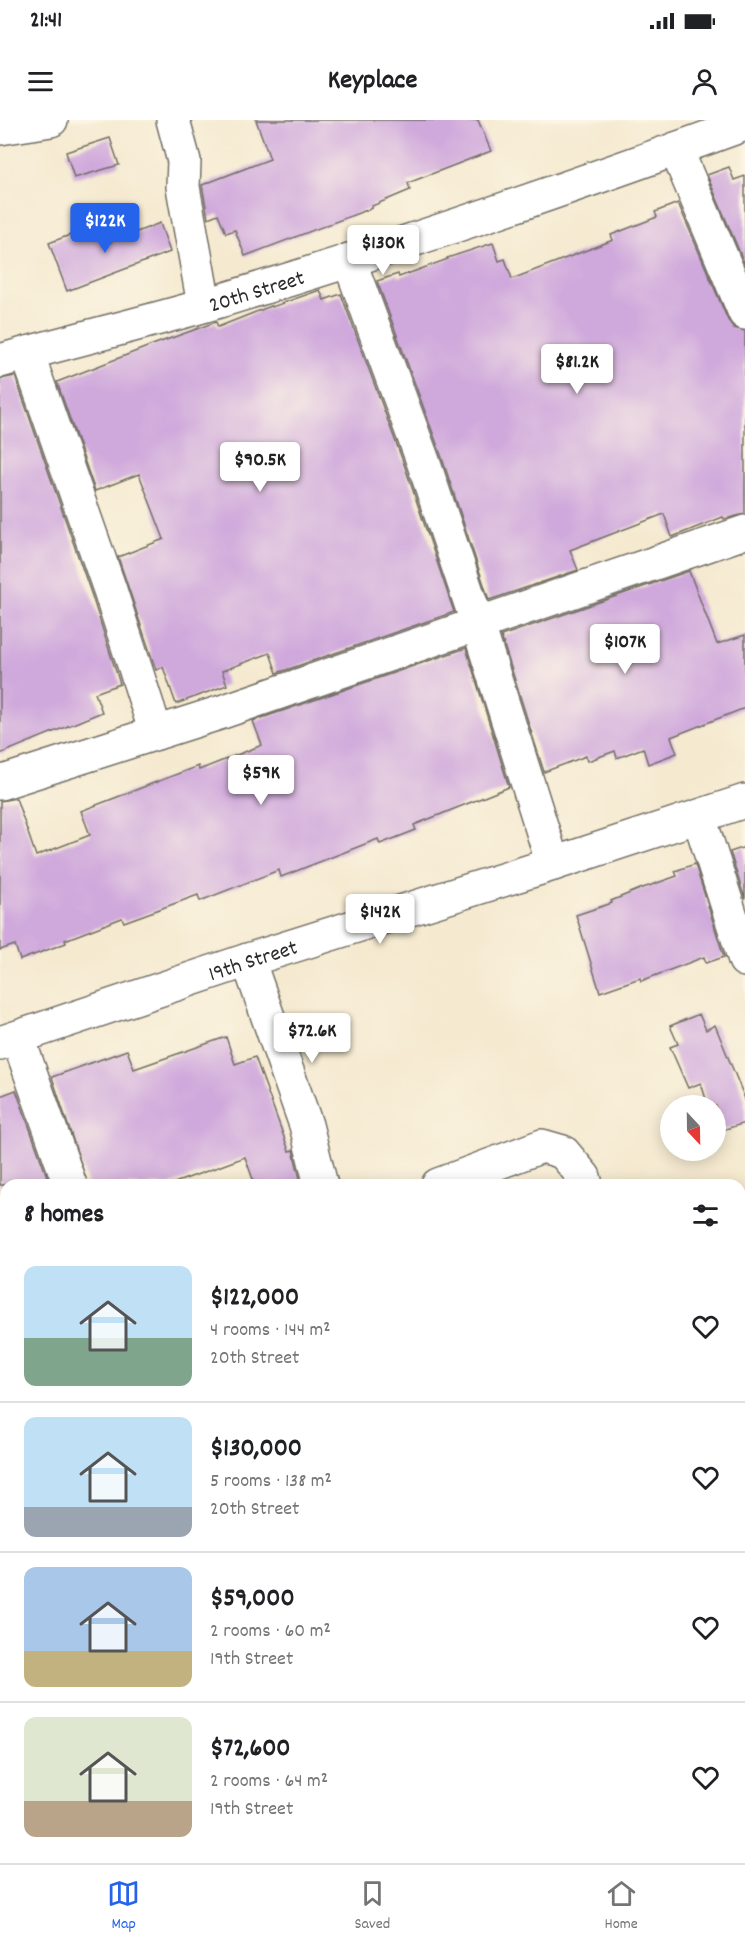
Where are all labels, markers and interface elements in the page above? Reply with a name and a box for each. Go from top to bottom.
text: 21:41 [30,6,62,37]
text: Keyplace [328,62,417,101]
icon: menu [24,65,57,98]
icon: person [688,65,721,98]
pin: $122K [63,203,147,254]
text: $122K [84,208,126,236]
pin: $130K [341,225,425,276]
text: $130K [361,230,405,258]
street label: 20th Street [206,264,309,322]
pin: $81.2K [528,344,626,395]
text: $81.2K [555,349,599,377]
pin: $90.5K [211,442,309,493]
text: $90.5K [234,447,286,475]
pin: $107K [583,624,667,675]
text: $107K [604,629,646,657]
pin: $59K [225,755,297,806]
text: $59K [242,760,280,788]
pin: $142K [338,894,422,945]
text: $142K [360,899,400,927]
street label: 19th Street [205,933,302,991]
pin: $72.6K [263,1013,361,1064]
text: $72.6K [288,1018,336,1046]
north arrow [660,1095,726,1161]
map controls [660,1095,726,1161]
text: 8 homes [24,1197,104,1234]
icon: filters [689,1199,722,1232]
text: $122,000 [210,1280,299,1317]
icon: home [72,1290,144,1362]
icon: heart [689,1310,722,1343]
text: 4 rooms · 144 m² [210,1317,331,1345]
text: 20th Street [210,1345,299,1373]
text: $130,000 [210,1431,302,1468]
icon: home [72,1441,144,1513]
icon: heart [689,1461,722,1494]
text: 5 rooms · 138 m² [210,1468,332,1496]
text: 20th Street [210,1496,299,1524]
text: $59,000 [210,1581,295,1618]
icon: home [72,1591,144,1663]
icon: heart [689,1611,722,1644]
text: 2 rooms · 60 m² [210,1618,331,1646]
text: 19th Street [210,1646,293,1674]
text: $72,600 [210,1731,291,1768]
icon: home [72,1741,144,1813]
icon: heart [689,1761,722,1794]
text: 2 rooms · 64 m² [210,1768,328,1796]
text: 19th Street [210,1796,293,1824]
tab: Map [107,1877,140,1936]
tab: Saved [354,1877,390,1936]
tab: Home [604,1877,638,1936]

